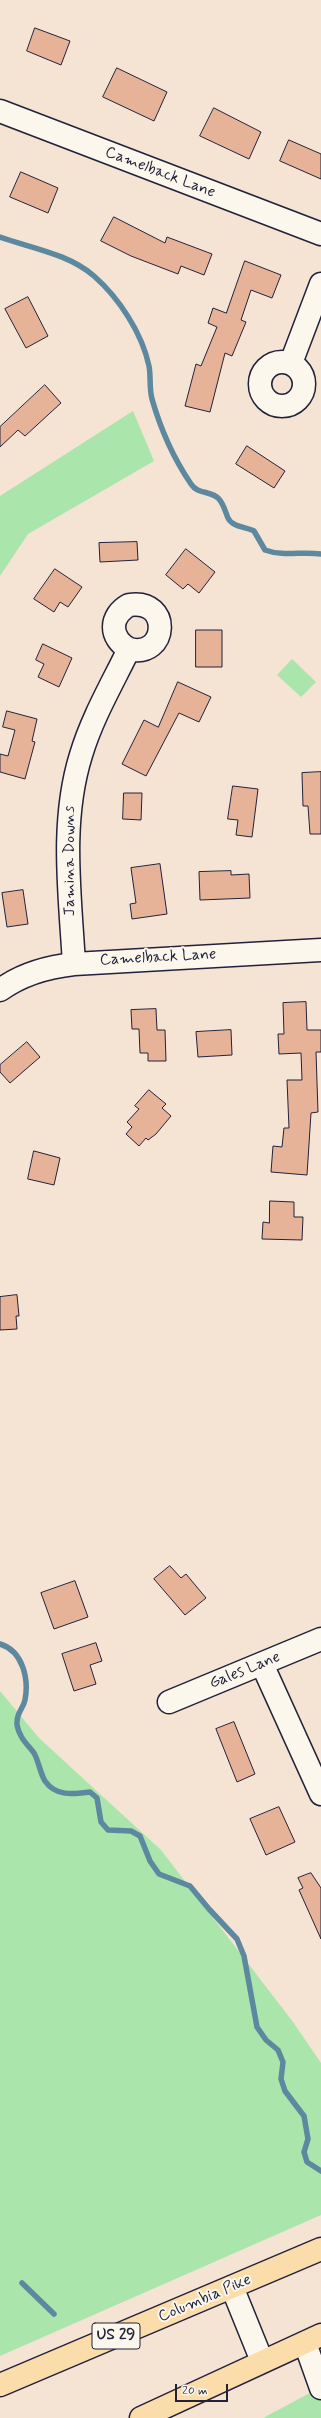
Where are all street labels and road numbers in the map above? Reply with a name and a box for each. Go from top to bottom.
street label: Camelback Lane [102,143,218,203]
street label: Jamina Downs [61,806,81,916]
street label: Camelback Lane [99,945,217,971]
street label: Gales Lane [207,1648,283,1694]
street label: Columbia Pike [156,2271,254,2327]
road number: US 29 [92,2323,140,2349]

